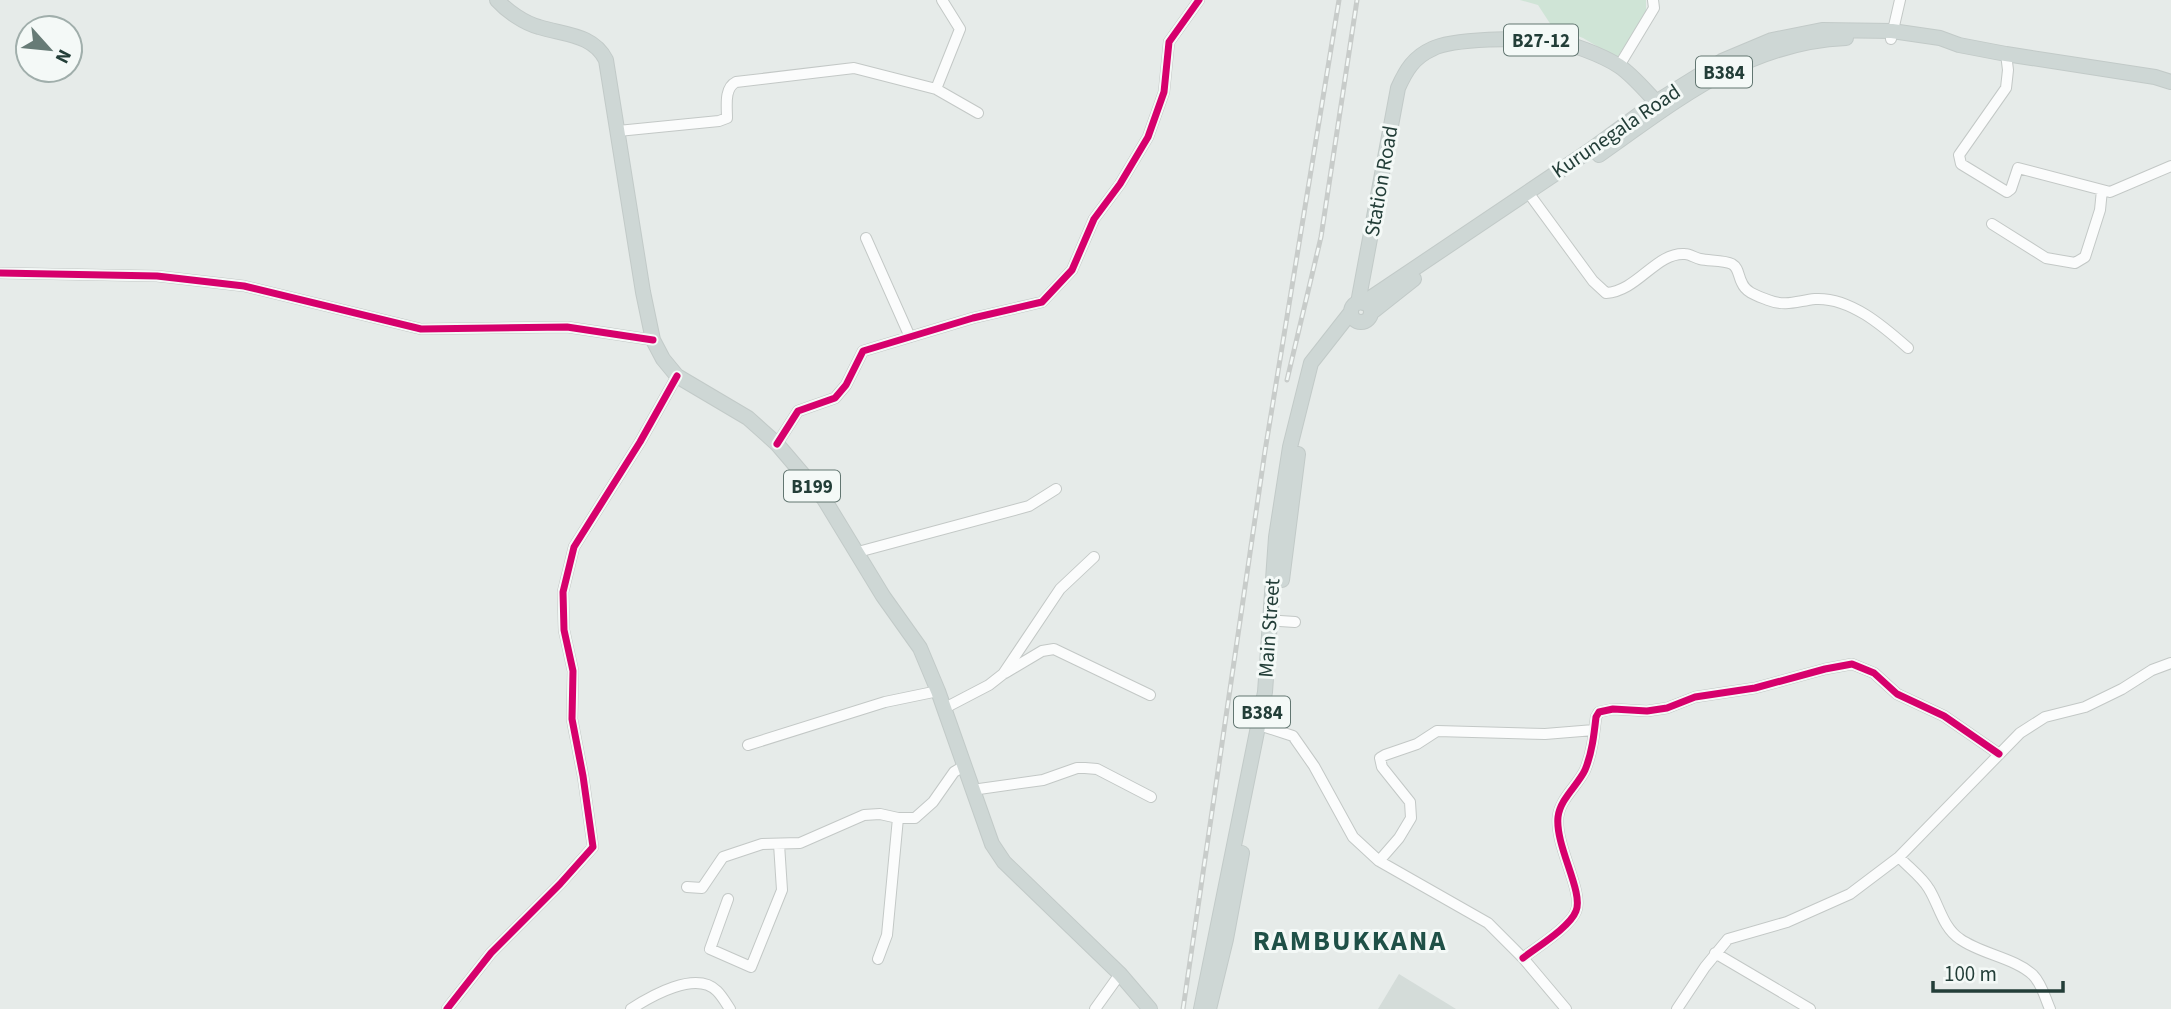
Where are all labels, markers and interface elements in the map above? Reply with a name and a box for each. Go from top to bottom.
north arrow [14,14,84,84]
road number: B27-12 [1504,24,1578,56]
text: N [48,44,78,68]
road number: B384 [1696,57,1752,88]
street label: Kurunegala Road [1546,77,1686,185]
street label: Station Road [1356,123,1406,239]
road number: B199 [784,471,840,502]
street label: Main Street [1251,577,1287,679]
road number: B384 [1234,696,1290,727]
district label: RAMBUKKANA [1253,921,1447,961]
scale bar [1933,950,2062,994]
text: 100 m [1944,959,1997,989]

